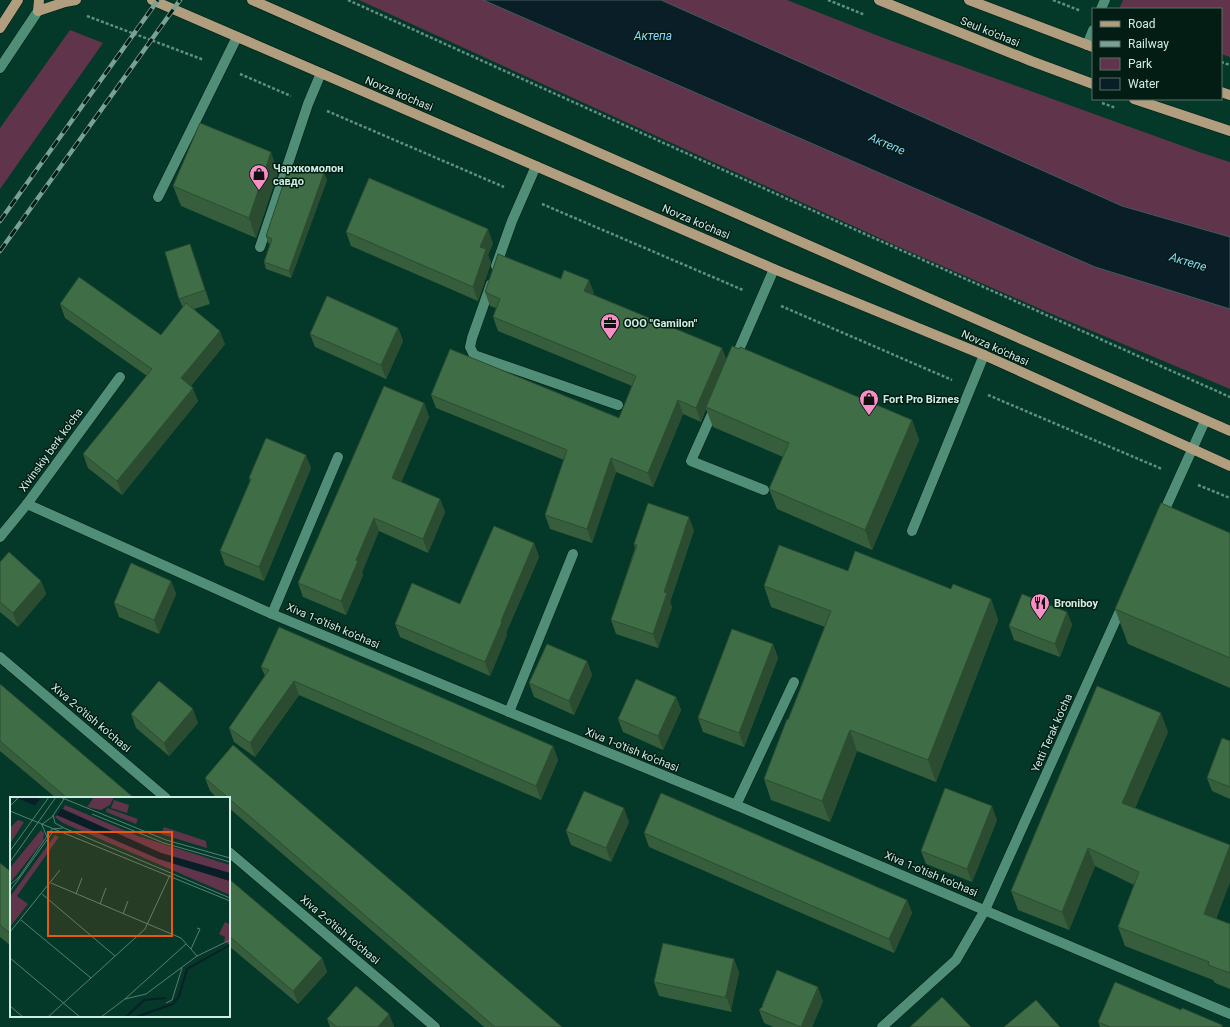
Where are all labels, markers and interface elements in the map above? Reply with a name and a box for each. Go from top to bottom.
legend [1092,8,1222,100]
street label: Seul ko'chasi [958,14,1022,50]
text: Road [1128,17,1156,31]
water label: Актепа [633,29,672,43]
text: Railway [1128,37,1169,51]
text: Park [1128,57,1153,71]
street label: Novza ko'chasi [363,74,435,114]
text: Water [1128,77,1159,91]
water label: Актепе [866,130,907,158]
place label: Чархкомолон савдо [273,162,344,188]
shop icon: Чархкомолон савдо [248,163,270,191]
street label: Novza ko'chasi [660,202,732,242]
water label: Актепе [1167,249,1208,274]
office icon: ООО "Gamilon" [599,312,621,340]
place label: ООО "Gamilon" [624,317,698,330]
street label: Novza ko'chasi [959,327,1031,369]
shop icon: Fort Pro Biznes [858,388,880,416]
place label: Fort Pro Biznes [883,393,959,406]
street label: Xivinskiy berk ko'cha [16,406,86,494]
restaurant icon: Broniboy [1029,592,1051,620]
place label: Broniboy [1054,597,1098,610]
street label: Xiva 1-o'tish ko'chasi [285,601,381,651]
street label: Xiva 2-o'tish ko'chasi [49,681,133,755]
street label: Yetti Terak ko'cha [1029,692,1075,774]
street label: Xiva 1-o'tish ko'chasi [583,725,681,775]
inset map [10,797,230,1017]
street label: Xiva 1-o'tish ko'chasi [883,849,979,899]
street label: Xiva 2-o'tish ko'chasi [298,893,382,967]

